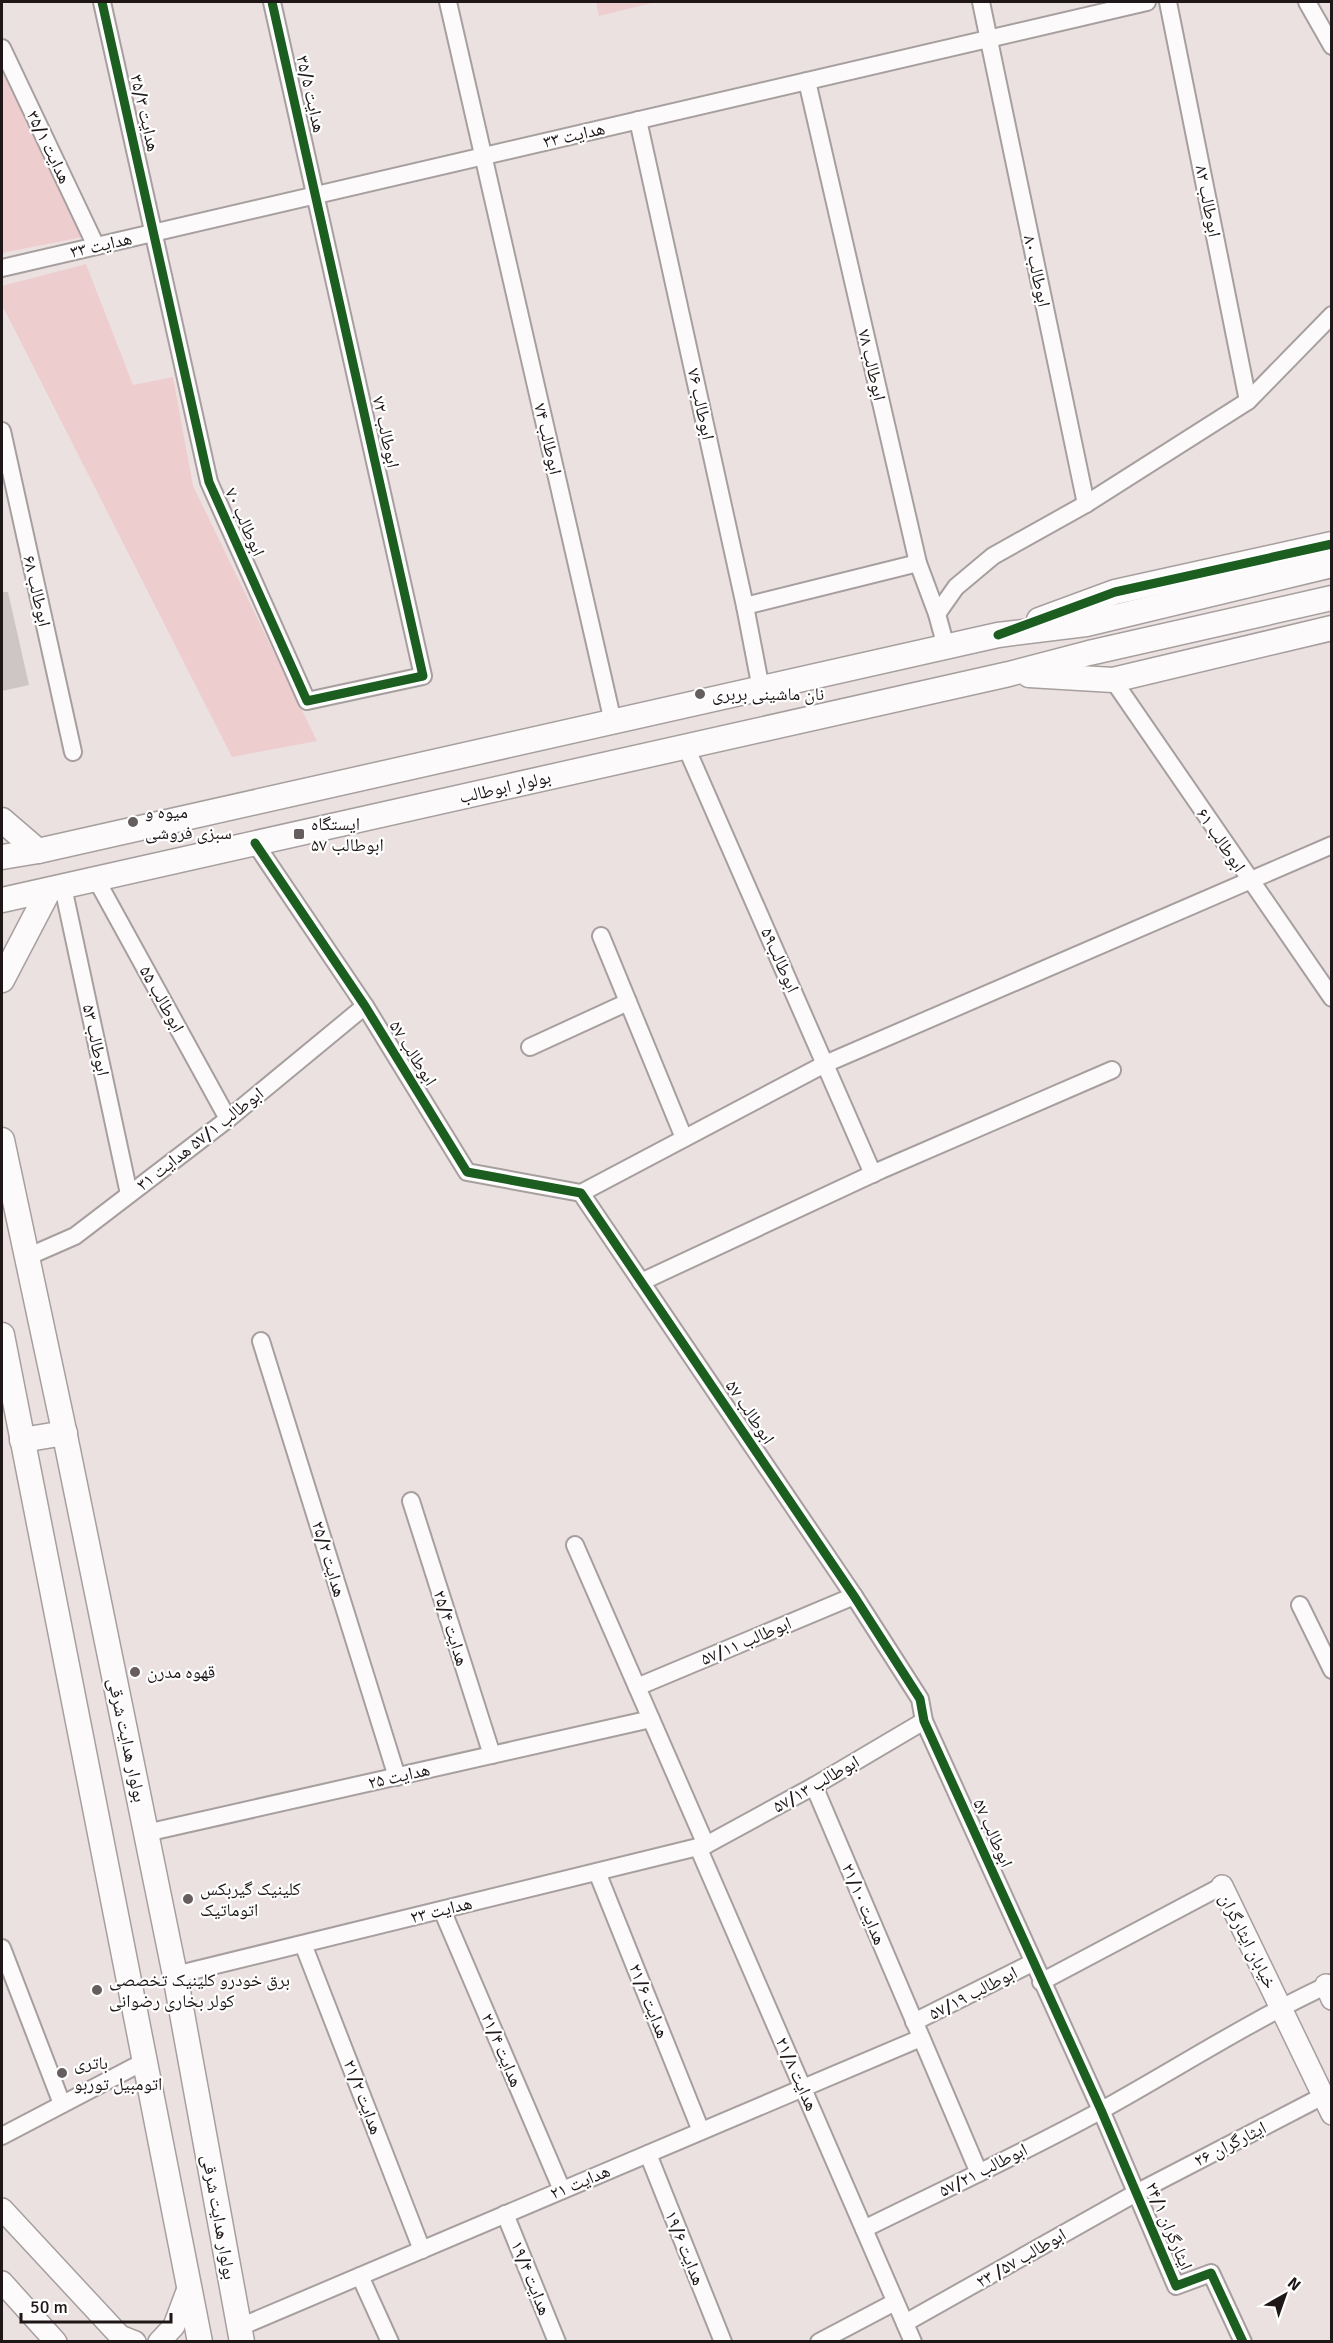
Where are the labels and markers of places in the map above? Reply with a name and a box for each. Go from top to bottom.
place label: نان ماشینی بربری [712,683,824,705]
marker: نان ماشینی بربری [693,687,707,701]
place label: میوه و سبزی فروشی [145,801,232,844]
place label: ایستگاه ابوطالب ۵۷ [311,813,384,856]
marker: میوه و سبزی فروشی [126,815,140,829]
marker: ایستگاه ابوطالب ۵۷ [292,827,306,841]
place label: قهوه مدرن [147,1661,215,1683]
marker: قهوه مدرن [128,1665,142,1679]
place label: کلینیک گیربکس اتوماتیک [200,1878,301,1921]
marker: کلینیک گیربکس اتوماتیک [181,1892,195,1906]
place label: برق خودرو کلینیک تخصصی کولر بخاری رضوانی [109,1969,290,2012]
marker: برق خودرو کلینیک تخصصی کولر بخاری رضوانی [90,1983,104,1997]
place label: باتری اتومبیل توربو [74,2052,162,2095]
marker: باتری اتومبیل توربو [55,2066,69,2080]

